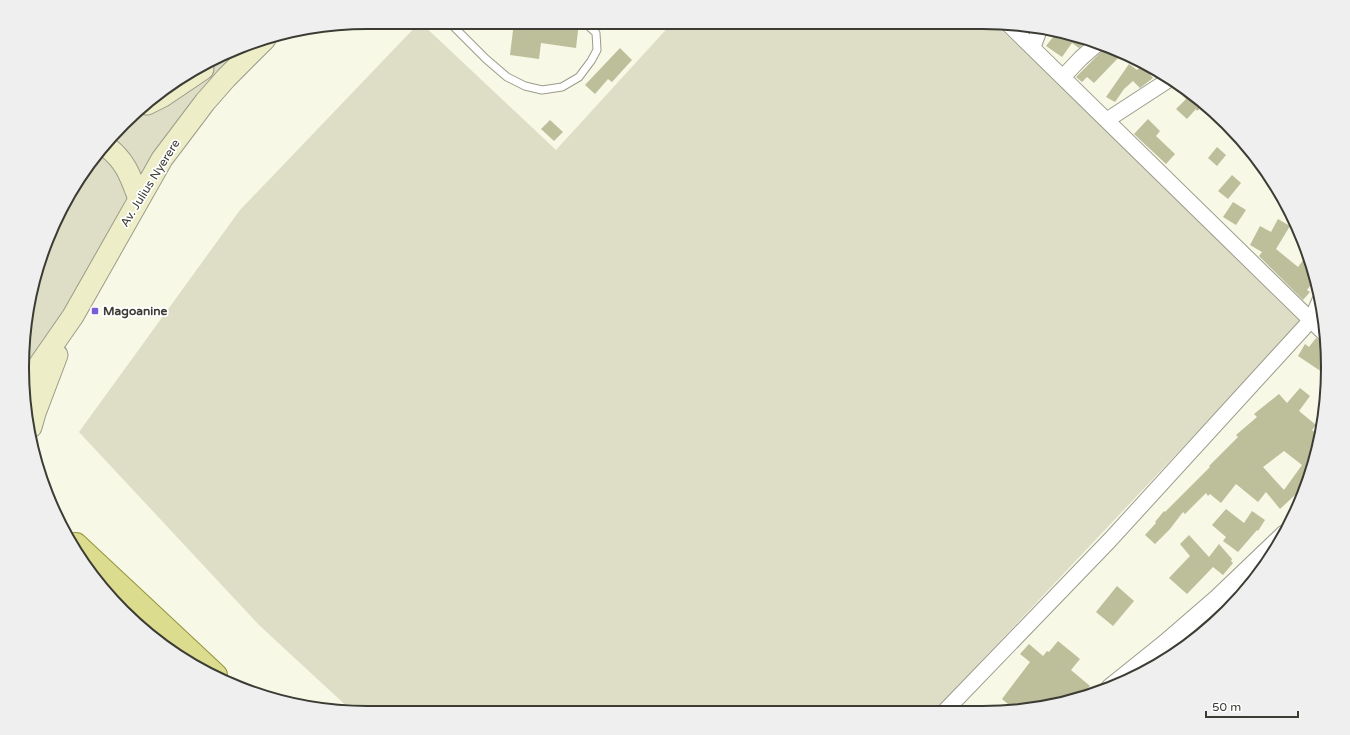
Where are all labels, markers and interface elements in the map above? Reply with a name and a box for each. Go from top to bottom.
street label: Av. Julius Nyerere [117,136,183,229]
place label: Magoanine [103,304,168,319]
marker: Magoanine [90,306,100,316]
scale bar [1206,693,1298,719]
text: 50 m [1212,700,1241,714]

